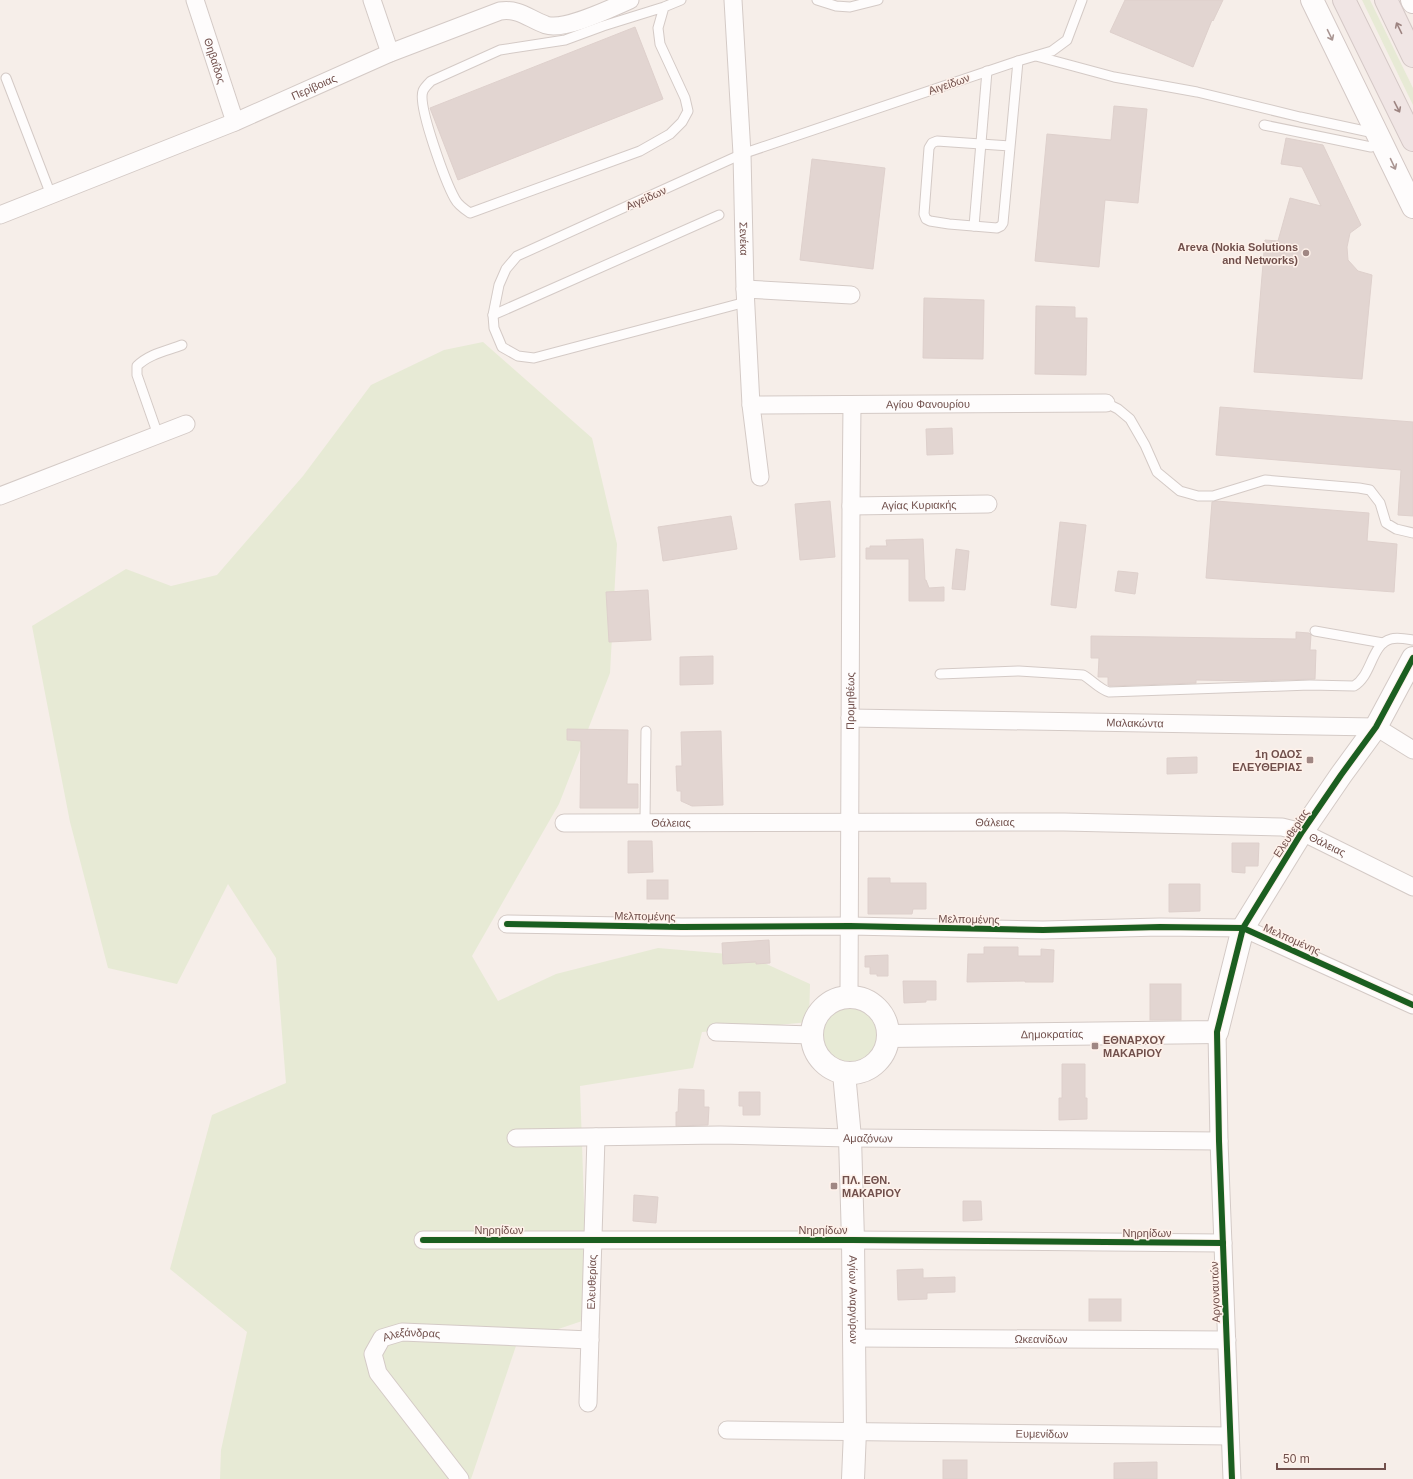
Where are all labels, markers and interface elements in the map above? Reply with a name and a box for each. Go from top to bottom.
one-way arrow [1395,22,1403,34]
one-way arrow [1327,29,1334,41]
street label: Θηβαΐδος [202,36,228,85]
street label: Αιγείδων [927,71,972,97]
street label: Περίβοιας [289,72,338,102]
one-way arrow [1394,101,1401,113]
one-way arrow [1390,158,1397,170]
street label: Αιγείδων [624,184,668,212]
street label: Σενέκα [738,222,750,256]
place label: Areva (Nokia Solutions and Networks) [1178,241,1298,266]
marker: Areva (Nokia Solutions and Networks) [1301,248,1311,258]
street label: Αγίου Φανουρίου [886,398,970,410]
street label: Αγίας Κυριακής [881,498,957,512]
street label: Προμηθέως [844,672,856,730]
street label: Μαλακώντα [1106,716,1164,729]
place label: 1η ΟΔΟΣ ΕΛΕΥΘΕΡΙΑΣ [1232,748,1302,773]
marker: 1η ΟΔΟΣ ΕΛΕΥΘΕΡΙΑΣ [1305,755,1315,765]
street label: Ελευθερίας [1271,807,1311,859]
street label: Θάλειας [975,816,1015,828]
street label: Θάλειας [651,817,691,829]
street label: Θάλειας [1307,830,1348,859]
street label: Μελπομένης [614,909,676,923]
street label: Μελπομένης [938,912,1000,926]
street label: Μελπομένης [1262,921,1322,957]
street label: Δημοκρατίας [1021,1028,1083,1040]
place label: ΕΘΝΑΡΧΟΥ ΜΑΚΑΡΙΟΥ [1103,1034,1166,1059]
marker: ΕΘΝΑΡΧΟΥ ΜΑΚΑΡΙΟΥ [1090,1041,1100,1051]
street label: Αμαζόνων [843,1132,893,1144]
place label: ΠΛ. ΕΘΝ. ΜΑΚΑΡΙΟΥ [842,1174,902,1199]
marker: ΠΛ. ΕΘΝ. ΜΑΚΑΡΙΟΥ [829,1181,839,1191]
street label: Νηρηίδων [474,1224,524,1236]
street label: Νηρηίδων [798,1224,848,1236]
street label: Νηρηίδων [1122,1227,1172,1239]
street label: Ελευθερίας [585,1254,598,1310]
street label: Αγίων Αναργύρων [847,1255,860,1345]
street label: Αργοναυτών [1208,1261,1222,1323]
street label: Αλεξάνδρας [381,1326,440,1344]
street label: Ωκεανίδων [1014,1333,1068,1345]
street label: Ευμενίδων [1016,1427,1069,1440]
scale bar [1277,1445,1385,1471]
text: 50 m [1283,1452,1310,1466]

